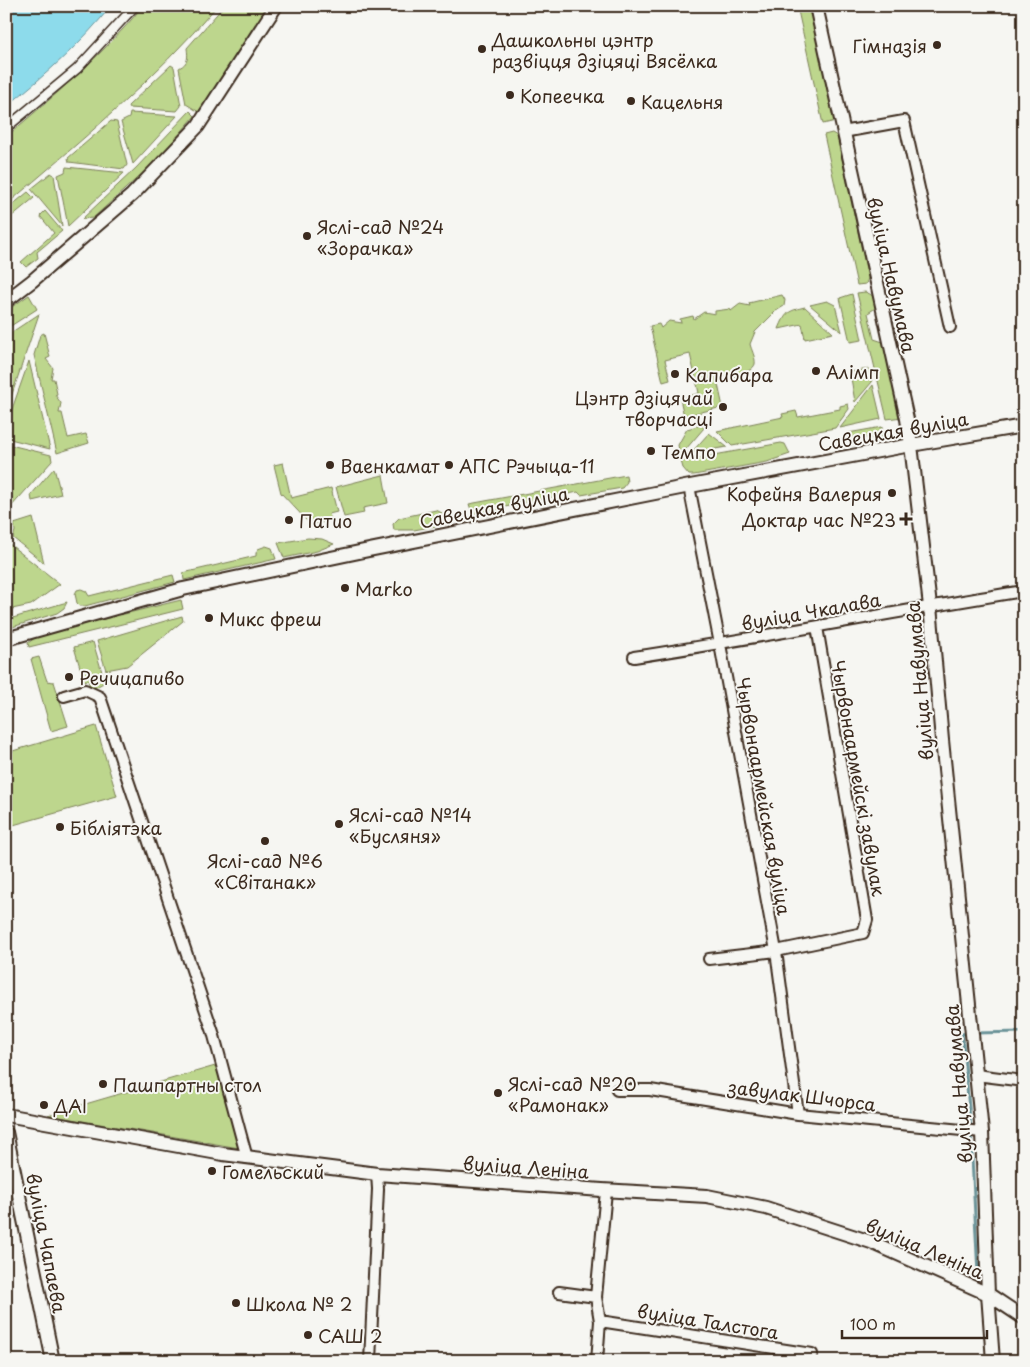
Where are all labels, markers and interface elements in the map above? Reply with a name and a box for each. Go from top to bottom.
place label: Дашкольны цэнтр развіцця дзіцяці Вясёлка [491,26,718,74]
place label: Гімназія [852,32,927,59]
marker: Гімназія [931,39,943,51]
marker: Дашкольны цэнтр развіцця дзіцяці Вясёлка [476,43,488,55]
place label: Копеечка [520,82,605,109]
place label: Кацельня [641,88,723,115]
marker: Копеечка [504,89,516,101]
marker: Кацельня [625,95,637,107]
street label: вуліца Навумава [861,194,923,356]
place label: Яслі-сад №24 «Зорачка» [317,213,444,261]
marker: Яслі-сад №24 «Зорачка» [301,230,313,242]
place label: Алімп [826,358,880,385]
place label: Капибара [685,361,773,388]
marker: Алімп [810,365,822,377]
marker: Капибара [669,368,681,380]
place label: Цэнтр дзіцячай творчасці [574,384,713,432]
marker: Цэнтр дзіцячай творчасці [717,401,729,413]
street label: Савецкая вуліца [816,405,970,457]
place label: Темпо [661,438,716,465]
marker: Темпо [645,445,657,457]
place label: Ваенкамат [340,452,440,479]
place label: АПС Рэчыца-11 [459,452,595,479]
marker: Ваенкамат [324,459,336,471]
marker: АПС Рэчыца-11 [443,459,455,471]
street label: Савецкая вуліца [417,479,571,535]
place label: Кофейня Валерия [727,480,882,507]
marker: Кофейня Валерия [886,487,898,499]
place label: Доктар час №23 [742,506,896,533]
place label: Патио [299,507,352,534]
marker: Доктар час №23 [900,513,912,525]
marker: Патио [283,514,295,526]
place label: Marko [355,575,413,602]
marker: Marko [339,582,351,594]
street label: вуліца Чкалава [739,585,883,637]
street label: вуліца Навумава [899,600,939,762]
place label: Микс фреш [219,605,322,632]
marker: Микс фреш [203,612,215,624]
street label: Чырвонаармейскі завулак [825,658,893,898]
place label: Речицапиво [79,664,185,691]
marker: Речицапиво [63,671,75,683]
street label: Чырвонаармейская вуліца [730,675,798,917]
place label: Яслі-сад №14 «Бусляня» [349,801,472,849]
place label: Бібліятэка [70,814,163,841]
marker: Яслі-сад №14 «Бусляня» [333,818,345,830]
marker: Бібліятэка [54,821,66,833]
marker: Яслі-сад №6 «Світанак» [259,835,271,847]
place label: Яслі-сад №6 «Світанак» [207,847,323,895]
street label: вуліца Навумава [938,1003,978,1165]
place label: Яслі-сад №20 «Рамонак» [508,1070,637,1118]
place label: Пашпартны стол [113,1071,262,1098]
street label: завулак Шчорса [726,1072,878,1118]
marker: Пашпартны стол [97,1078,109,1090]
marker: Яслі-сад №20 «Рамонак» [492,1087,504,1099]
place label: ДАІ [53,1092,87,1119]
marker: ДАІ [38,1099,50,1111]
street label: вуліца Леніна [462,1149,591,1185]
place label: Гомельский [222,1158,324,1185]
marker: Гомельский [206,1165,218,1177]
street label: вуліца Чапаева [20,1171,74,1316]
street label: вуліца Леніна [862,1211,989,1285]
place label: Школа № 2 [246,1290,352,1317]
street label: вуліца Талстога [635,1296,781,1346]
marker: Школа № 2 [230,1297,242,1309]
scale bar [842,1307,988,1339]
text: 100 m [850,1312,896,1335]
place label: САШ 2 [318,1322,383,1349]
marker: САШ 2 [302,1329,314,1341]

